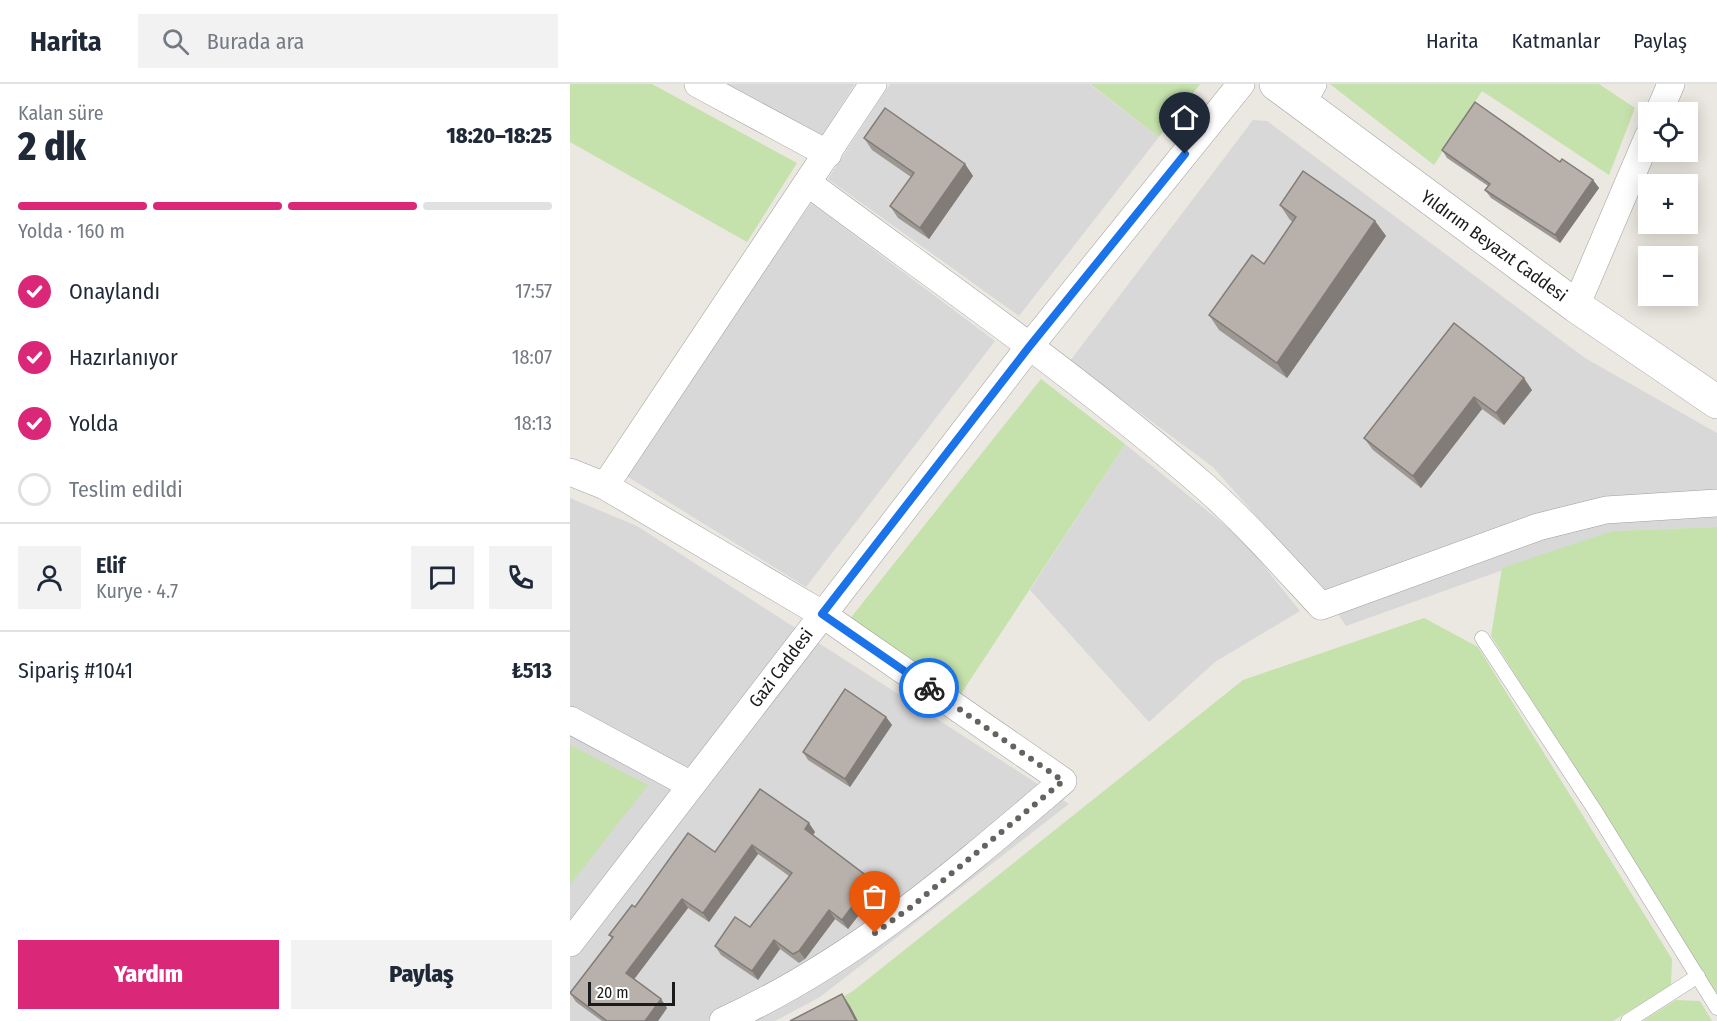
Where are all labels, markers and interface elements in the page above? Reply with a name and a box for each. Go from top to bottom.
search box [138,14,558,68]
text: Harita [30,25,102,58]
icon: search [159,25,192,58]
text: Burada ara [207,28,304,55]
text: Harita [1426,28,1479,54]
text: Katmanlar [1512,28,1600,54]
text: Paylaş [1633,28,1687,54]
pin [1159,92,1210,154]
text: Kalan süre [18,101,104,125]
icon: home [1168,101,1201,134]
map controls [1638,102,1698,306]
button: locate [1638,102,1698,162]
text: 18:20–18:25 [446,122,552,149]
text: 2 dk [18,124,86,170]
button: + [1638,174,1698,234]
street label: Yıldırım Beyazıt Caddesi [1417,185,1571,307]
text: Yolda · 160 m [18,219,125,243]
button: − [1638,246,1698,306]
icon: check [18,275,51,308]
text: Onaylandı [69,278,160,305]
text: 17:57 [515,279,552,303]
icon: check [18,341,51,374]
text: Hazırlanıyor [69,344,178,371]
text: 18:07 [512,345,552,369]
icon: check [18,407,51,440]
text: Yolda [69,410,119,437]
text: 18:13 [514,411,552,435]
text: Teslim edildi [69,476,183,503]
button: person [18,546,81,609]
button: chat [411,546,474,609]
button: phone [489,546,552,609]
text: Elif [96,552,125,579]
text: Kurye · 4.7 [96,579,178,603]
street label: Gazi Caddesi [744,624,818,712]
text: Sipariş #1041 [18,657,133,684]
text: ₺513 [512,657,552,684]
courier [899,658,959,718]
icon: bike [913,672,946,705]
pin [849,871,900,933]
icon: bag [858,880,891,913]
button: Yardım [18,940,279,1009]
button: Paylaş [291,940,552,1009]
scale bar [588,979,675,1006]
text: 20 m [597,983,628,1002]

